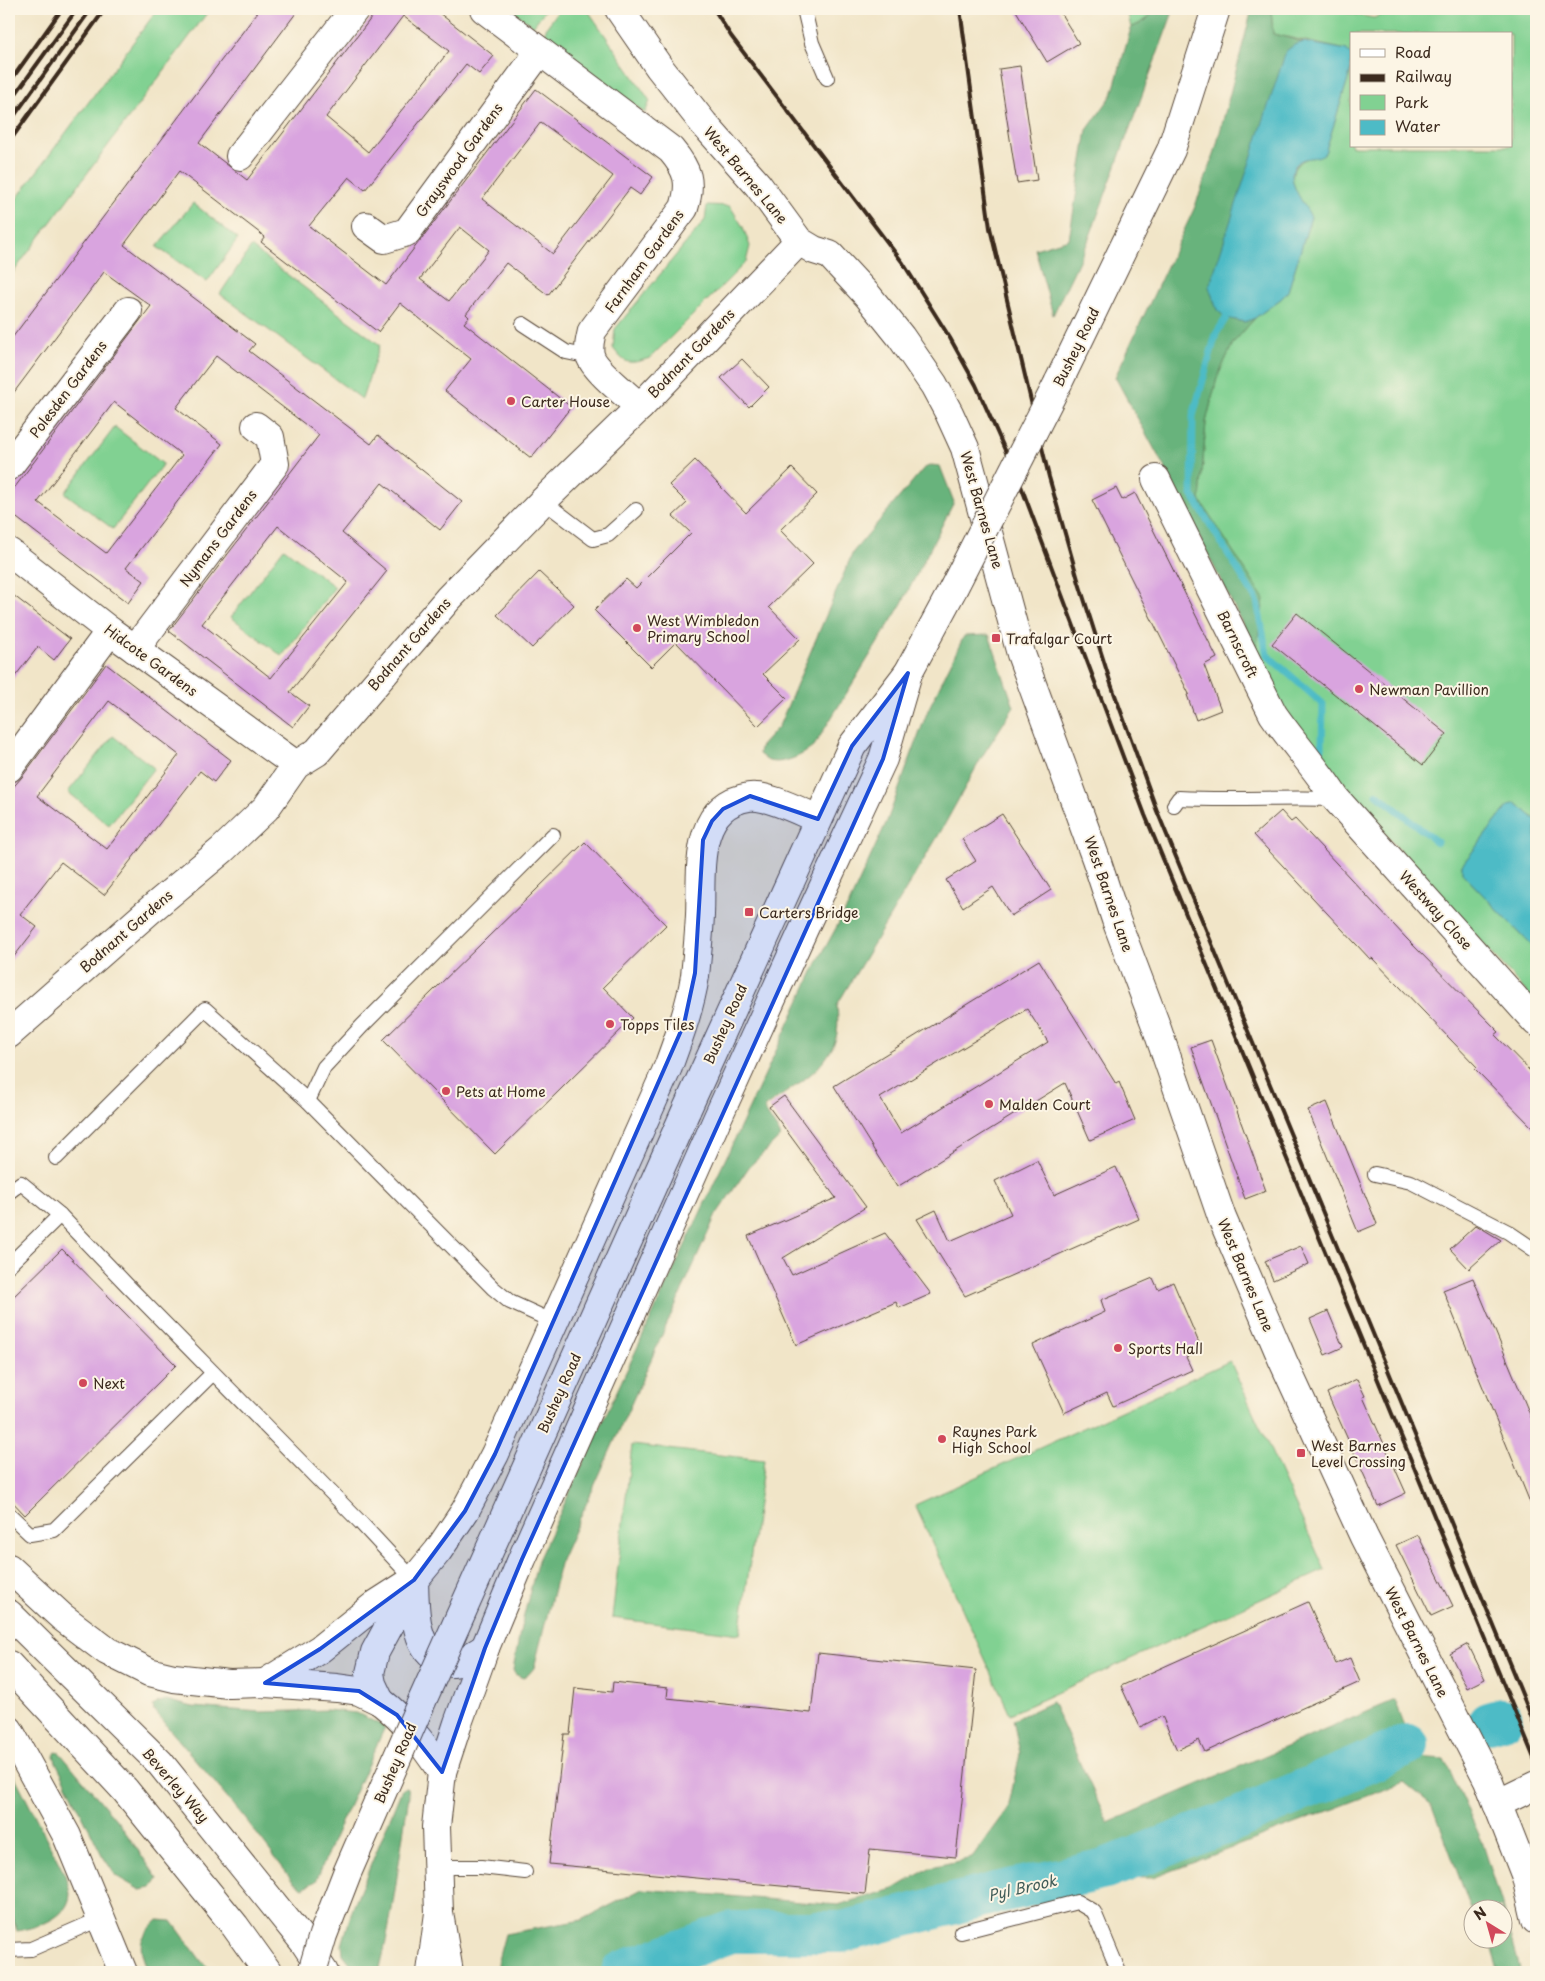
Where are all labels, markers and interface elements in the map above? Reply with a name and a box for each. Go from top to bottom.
legend [1350,32,1512,148]
text: Road [1395,40,1431,63]
text: Railway [1395,64,1452,87]
text: Park [1395,90,1429,113]
street label: Grayswood Gardens [410,99,508,221]
text: Water [1395,114,1440,137]
street label: West Barnes Lane [699,122,793,228]
street label: Farnham Gardens [599,205,689,317]
street label: Bodnant Gardens [643,304,739,402]
street label: Bushey Road [1048,304,1104,390]
street label: Polesden Gardens [24,336,112,442]
place label: Carter House [521,391,610,412]
marker: Carter House [505,395,517,407]
street label: West Barnes Lane [955,449,1009,571]
street label: Nymans Gardens [174,485,262,591]
street label: Bodnant Gardens [363,593,455,695]
street label: Barnscroft [1213,607,1264,682]
place label: West Wimbledon Primary School [647,610,759,647]
street label: Hidcote Gardens [100,619,202,701]
marker: West Wimbledon Primary School [631,622,643,634]
place label: Trafalgar Court [1006,628,1113,649]
marker: Trafalgar Court [990,632,1002,644]
place label: Newman Pavillion [1369,679,1489,700]
marker: Newman Pavillion [1353,683,1365,695]
street label: West Barnes Lane [1079,833,1139,955]
street label: Westway Close [1395,866,1477,954]
street label: Bodnant Gardens [75,885,177,977]
place label: Carters Bridge [759,902,859,923]
marker: Carters Bridge [743,906,755,918]
street label: Bushey Road [698,980,752,1068]
place label: Topps Tiles [620,1014,694,1035]
marker: Topps Tiles [604,1018,616,1030]
place label: Pets at Home [456,1081,546,1102]
marker: Pets at Home [440,1085,452,1097]
place label: Malden Court [999,1094,1091,1115]
marker: Malden Court [983,1098,995,1110]
street label: West Barnes Lane [1213,1215,1279,1335]
place label: Sports Hall [1128,1338,1203,1359]
marker: Sports Hall [1112,1342,1124,1354]
street label: Bushey Road [532,1349,586,1437]
place label: Next [93,1373,125,1394]
marker: Next [77,1377,89,1389]
place label: Raynes Park High School [952,1421,1037,1458]
marker: Raynes Park High School [936,1433,948,1445]
place label: West Barnes Level Crossing [1311,1435,1406,1472]
marker: West Barnes Level Crossing [1295,1447,1307,1459]
street label: West Barnes Lane [1380,1583,1454,1701]
street label: Bushey Road [369,1719,421,1807]
street label: Beverley Way [138,1743,214,1827]
water label: Pyl Brook [986,1868,1060,1906]
north arrow [1462,1898,1512,1948]
text: N [1469,1901,1491,1925]

